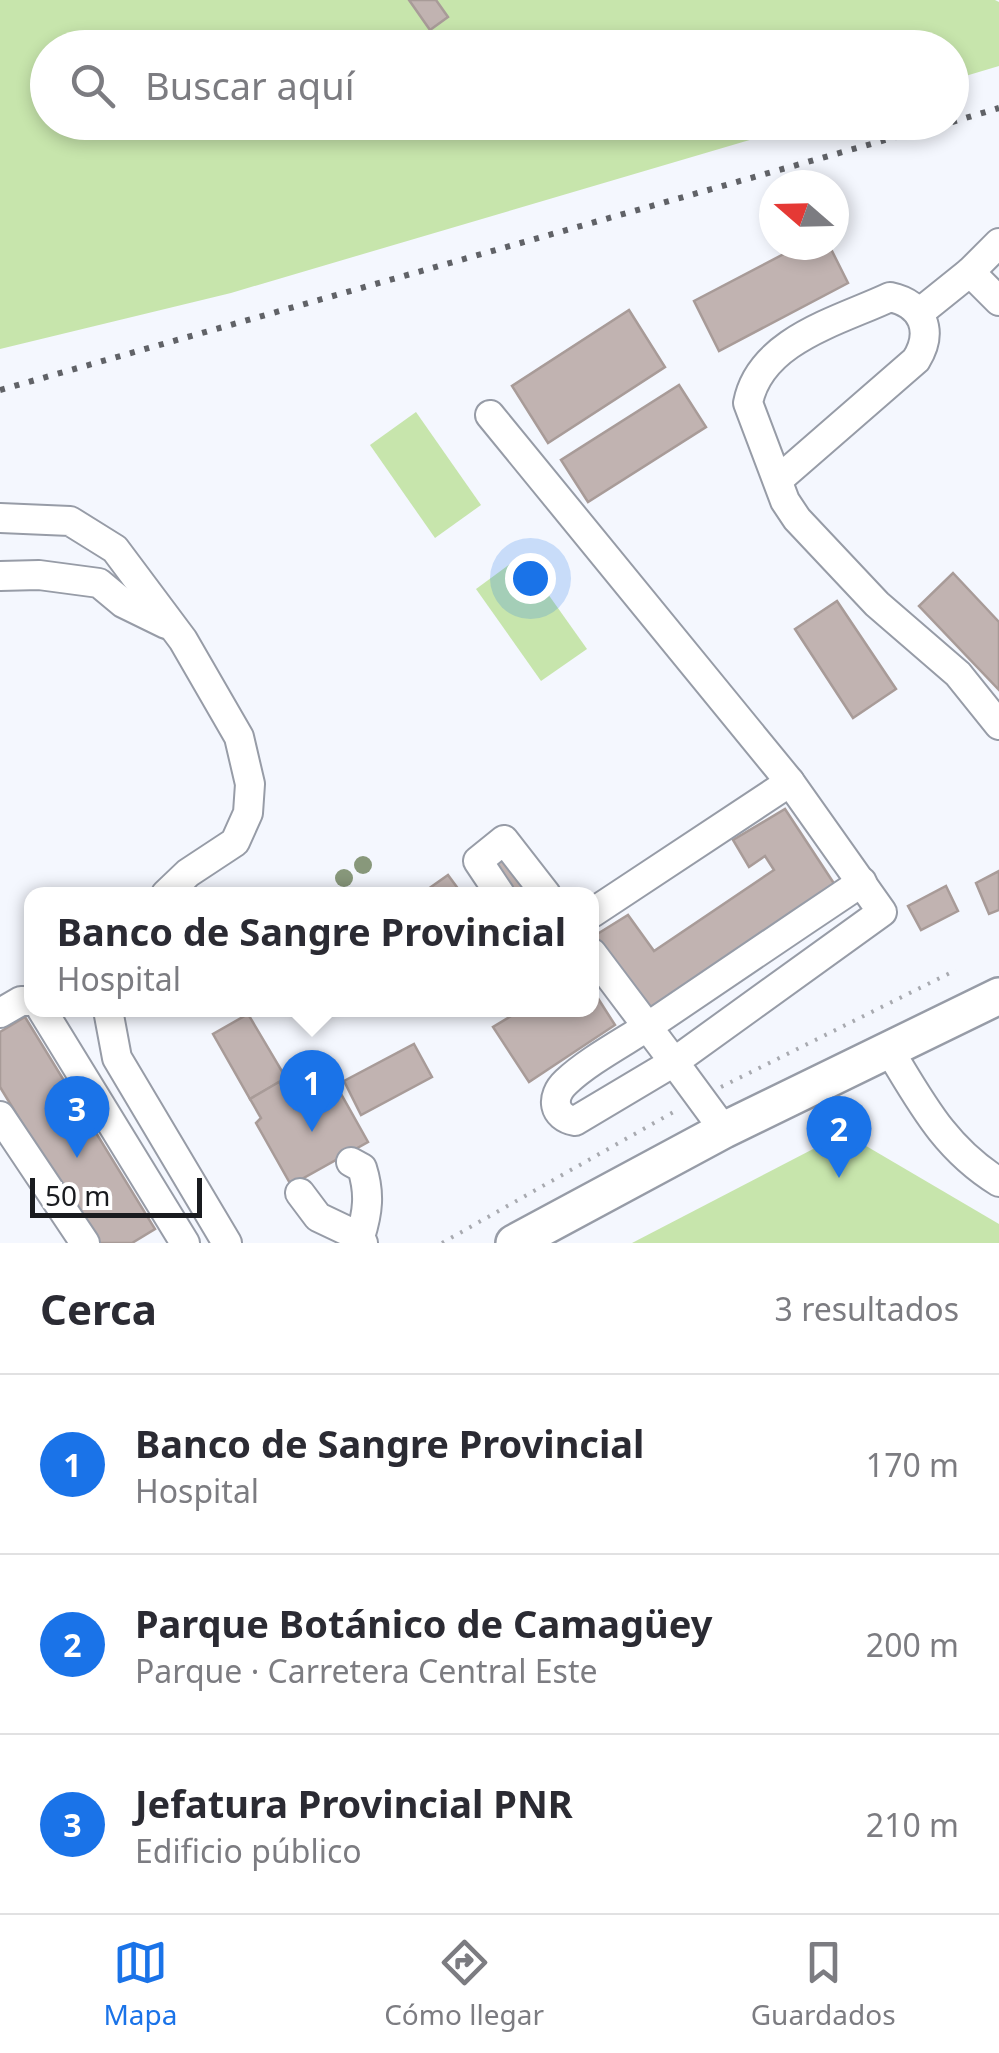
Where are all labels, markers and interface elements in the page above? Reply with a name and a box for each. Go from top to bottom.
search box [30,30,969,140]
icon: search [65,58,120,113]
text: Buscar aquí [145,59,355,111]
north arrow [759,170,849,260]
your location [505,553,556,604]
popup [24,887,599,1017]
text: Banco de Sangre Provincial [57,905,566,957]
text: Hospital [57,957,181,1000]
pin: 1 [280,1050,344,1132]
pin: 3 [44,1076,110,1158]
pin: 2 [806,1096,872,1178]
scale bar [30,1173,202,1218]
text: 50 m [45,1176,111,1214]
text: Cerca [40,1280,157,1337]
text: 3 resultados [775,1287,959,1330]
text: Banco de Sangre Provincial [135,1417,644,1469]
text: 1 [63,1443,82,1486]
text: 170 m [866,1443,959,1486]
text: Hospital [135,1469,259,1512]
text: Parque Botánico de Camagüey [135,1597,712,1649]
text: 2 [63,1623,82,1666]
text: 200 m [866,1623,959,1666]
text: Parque · Carretera Central Este [135,1649,598,1692]
text: Jefatura Provincial PNR [135,1777,573,1829]
text: 3 [63,1803,82,1846]
text: 210 m [866,1803,959,1846]
text: Edificio público [135,1829,362,1872]
tab: Mapa [103,1935,177,2033]
tab: Cómo llegar [384,1935,544,2033]
tab: Guardados [751,1935,896,2033]

